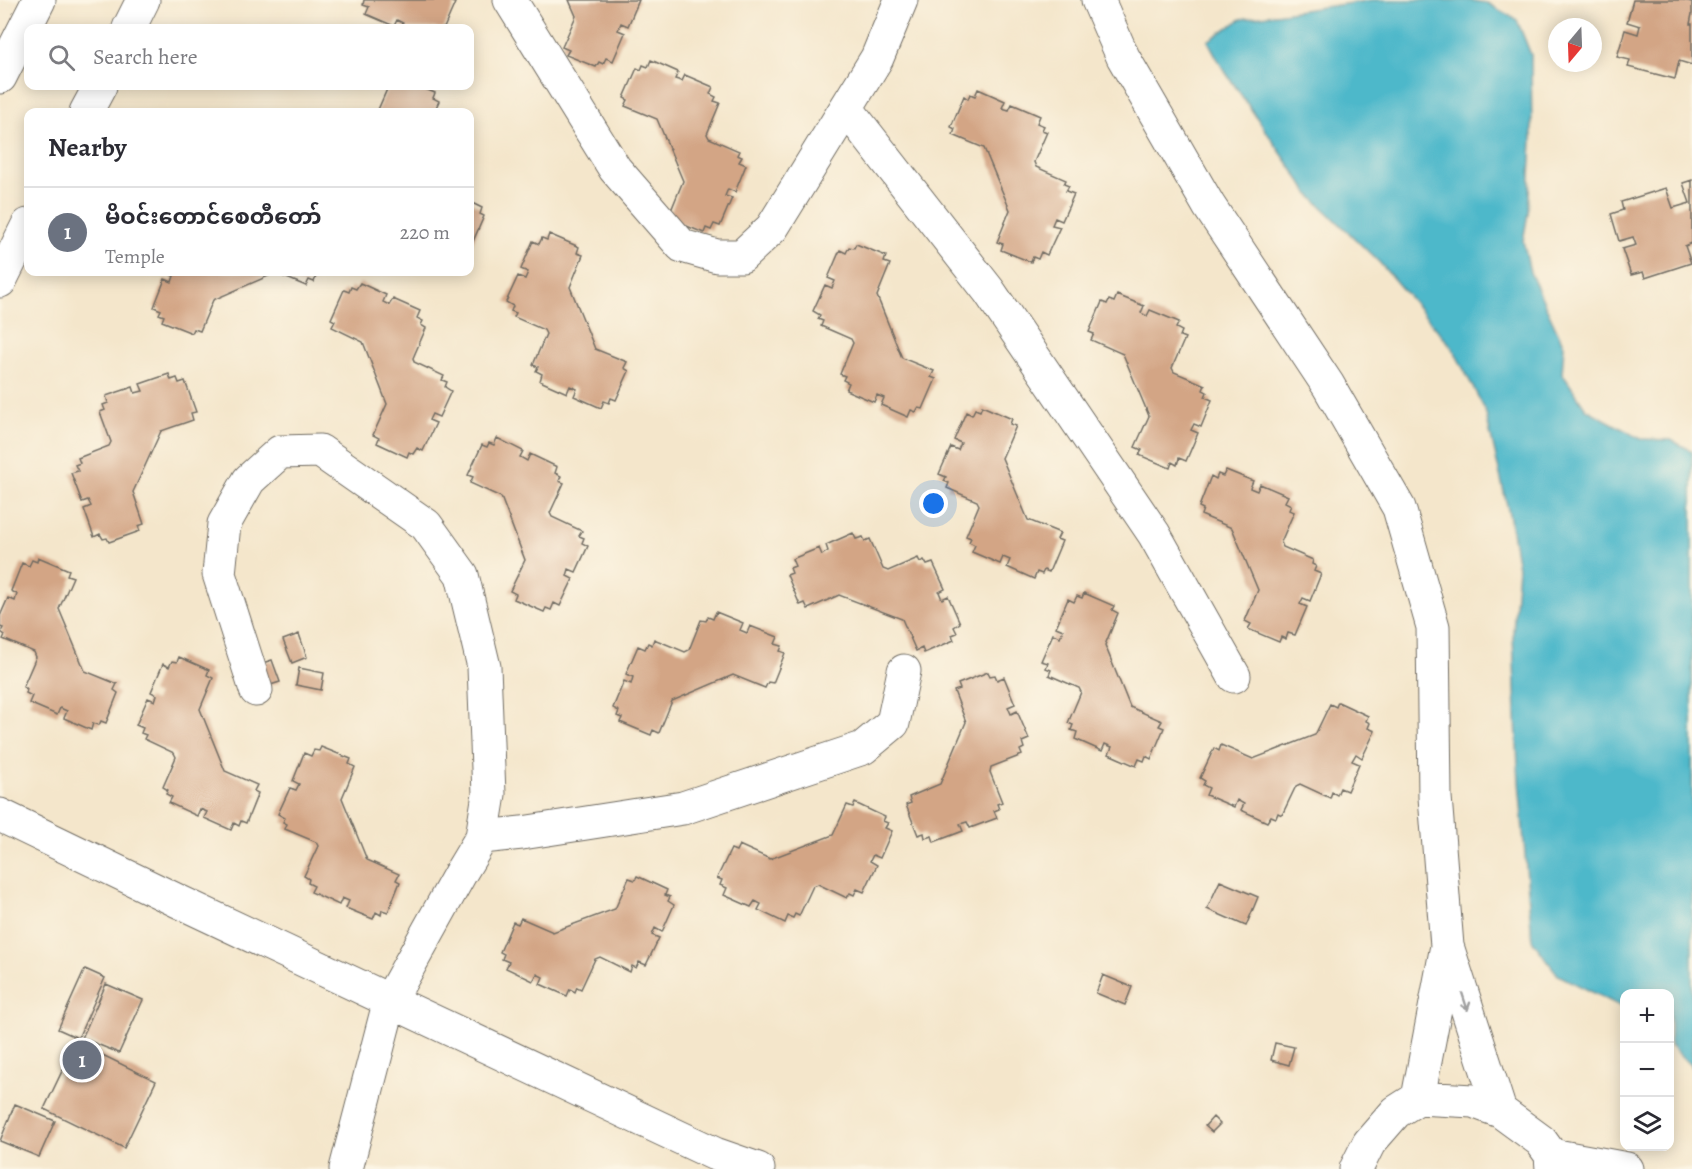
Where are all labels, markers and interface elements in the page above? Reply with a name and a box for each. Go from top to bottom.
north arrow [1548,18,1602,72]
search box [24,24,474,90]
icon: search [45,41,78,74]
text: Search here [93,42,198,72]
text: Nearby [48,130,127,165]
text: မိဝင်းတောင်စေတီတော် [105,202,321,232]
text: 1 [64,219,71,246]
text: 220 m [400,219,450,246]
text: Temple [105,243,165,270]
your location [919,489,948,518]
map controls [1620,989,1674,1151]
button: + [1620,989,1674,1043]
one-way arrow [1460,992,1471,1011]
pin: 1 [62,1038,101,1082]
button: − [1620,1043,1674,1097]
button: layers [1620,1097,1674,1151]

